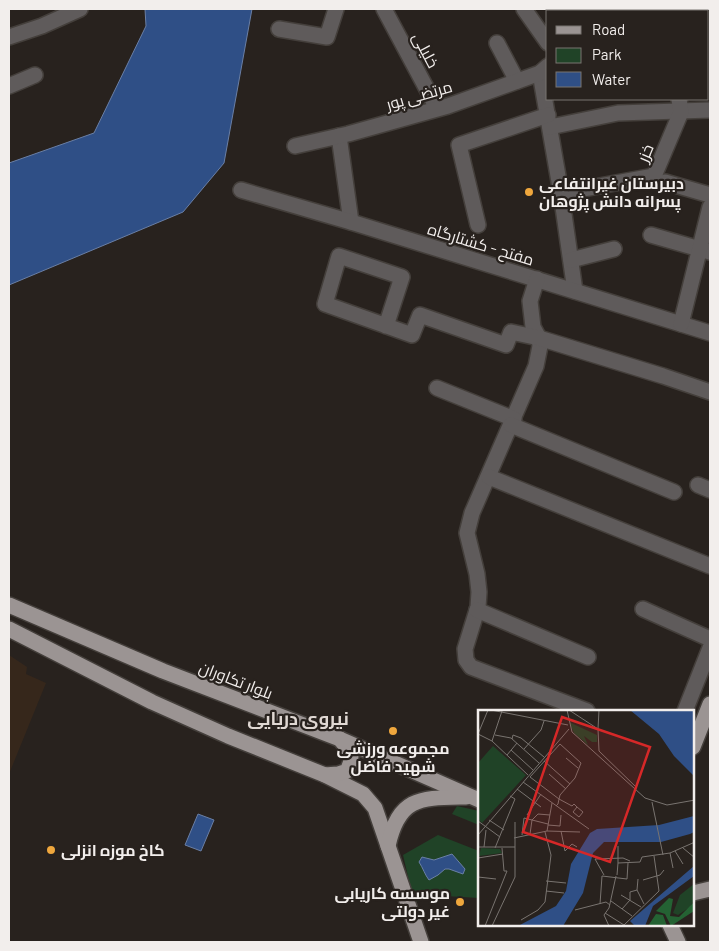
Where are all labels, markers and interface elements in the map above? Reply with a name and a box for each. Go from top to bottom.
legend [546,10,709,100]
text: Road [592,20,625,38]
street label: خلیلی [407,29,444,72]
text: Park [592,45,622,63]
text: Water [592,70,631,88]
street label: مرتضی پور [383,76,455,116]
street label: خزر [632,141,658,166]
place label: دبیرستان غیرانتفاعی پسرانه دانش پژوهان [539,173,684,213]
marker: دبیرستان غیرانتفاعی پسرانه دانش پژوهان [523,186,535,198]
street label: مفتح - کشتارگاه [425,218,537,272]
street label: بلوار تکاوران [196,657,276,704]
district label: نیروی دریایی [247,707,349,730]
inset map [478,710,694,926]
marker: مجموعه ورزشی شهید فاضل [387,725,399,737]
place label: مجموعه ورزشی شهید فاضل [336,738,450,776]
place label: کاخ موزه انزلی [61,840,165,861]
marker: کاخ موزه انزلی [45,844,57,856]
place label: موسسه کاریابی غیر دولتی [334,883,450,921]
marker: موسسه کاریابی غیر دولتی [454,896,466,908]

